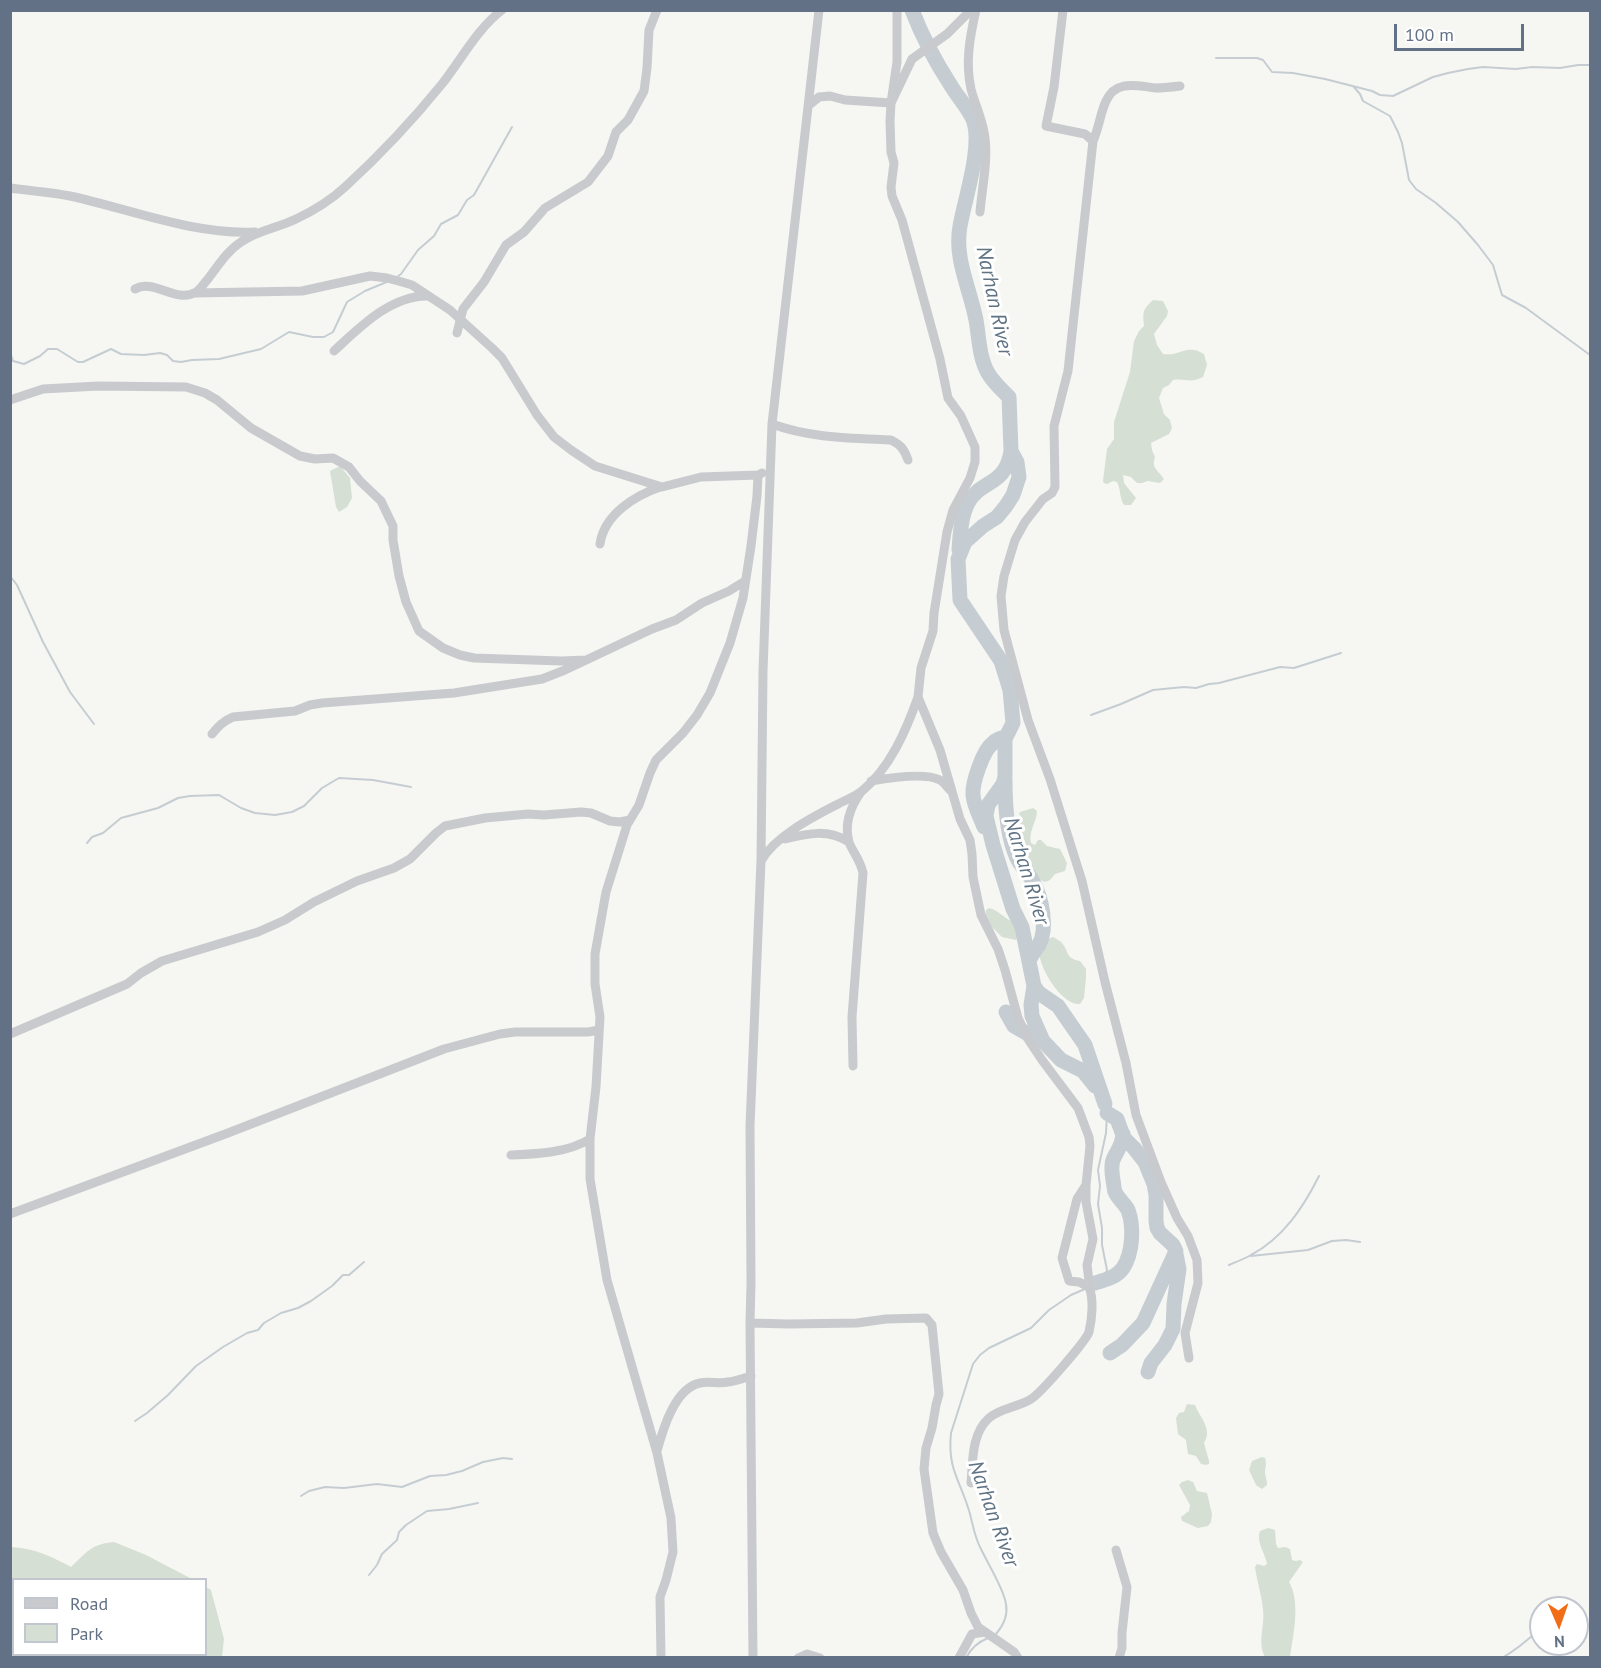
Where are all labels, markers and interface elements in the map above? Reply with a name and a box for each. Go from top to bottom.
scale bar [1397,12,1528,50]
text: 100 m [1405,23,1454,46]
water label: Narhan River [970,244,1018,358]
water label: Narhan River [998,814,1054,928]
water label: Narhan River [962,1457,1024,1571]
legend [12,1578,207,1656]
text: Road [70,1592,108,1615]
north arrow [1529,1596,1589,1656]
text: Park [70,1622,103,1645]
text: N [1554,1632,1565,1652]

